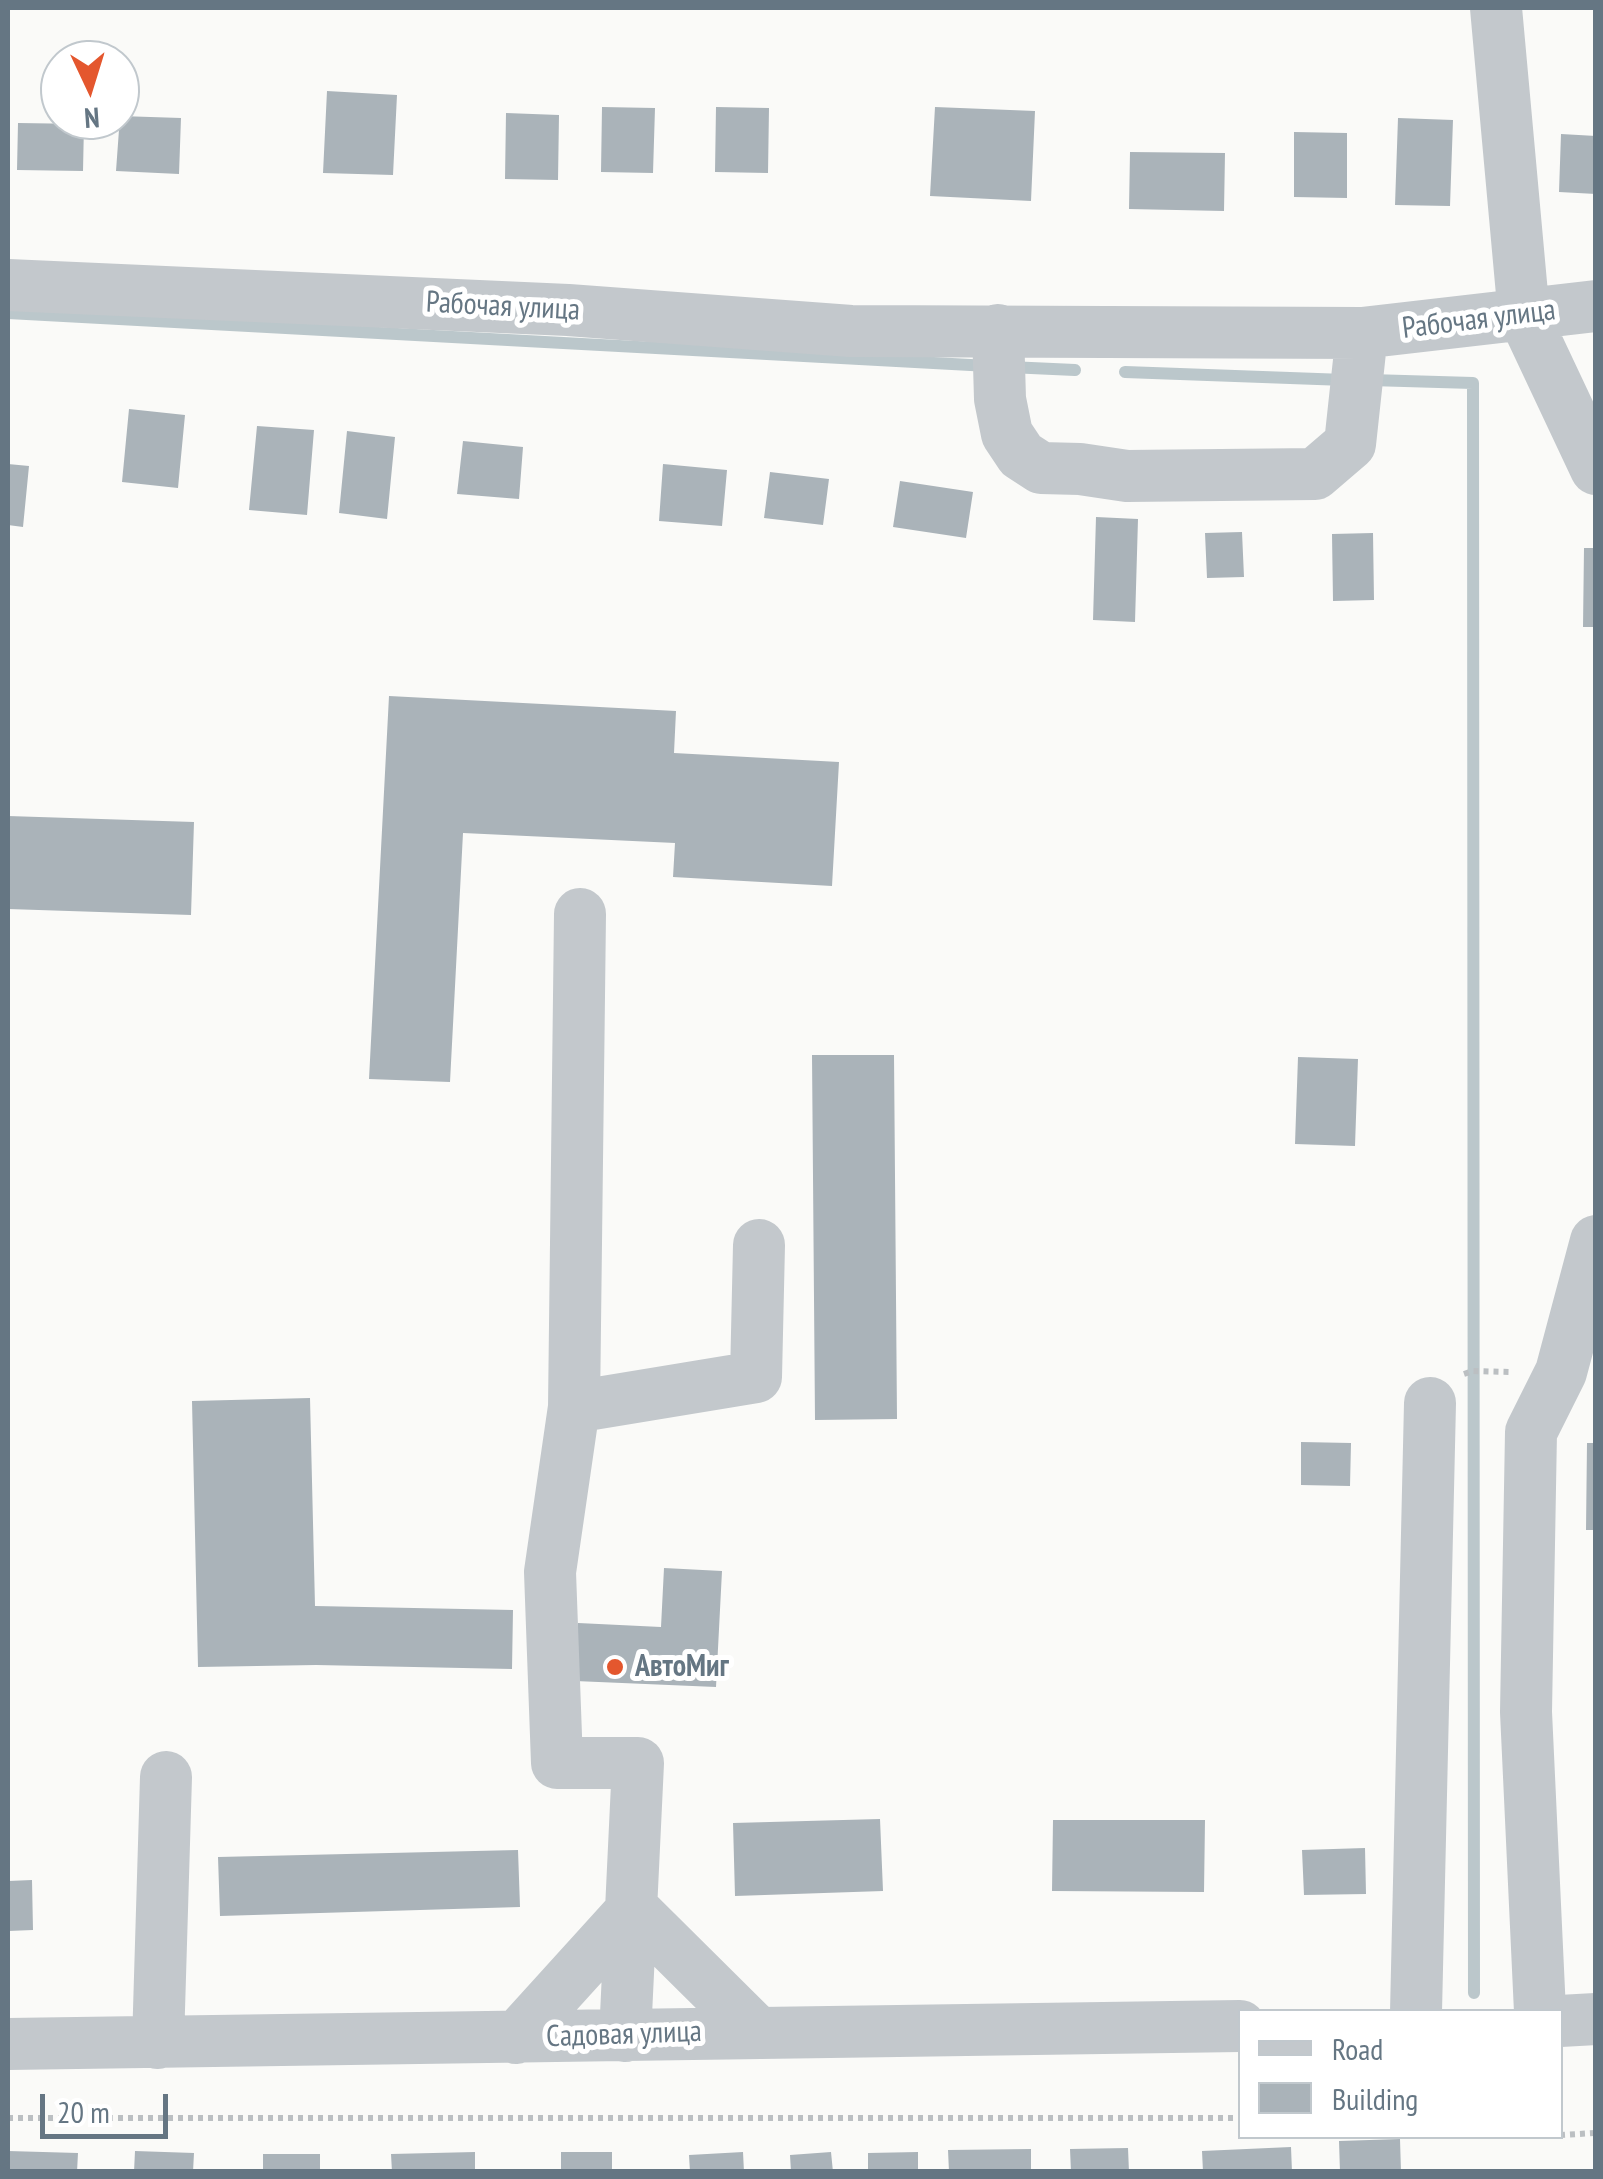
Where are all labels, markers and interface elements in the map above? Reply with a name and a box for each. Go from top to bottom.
north arrow [40,40,140,140]
text: N [83,99,101,137]
street label: Рабочая улица [425,285,581,329]
street label: Рабочая улица [1400,293,1558,347]
place label: АвтоМиг [635,1649,729,1685]
marker: АвтоМиг [604,1656,626,1678]
legend [1238,2009,1563,2139]
street label: Садовая улица [546,2014,702,2056]
text: Road [1332,2029,1383,2068]
scale bar [45,2074,172,2136]
text: Building [1332,2079,1418,2118]
text: 20 m [57,2092,110,2131]

